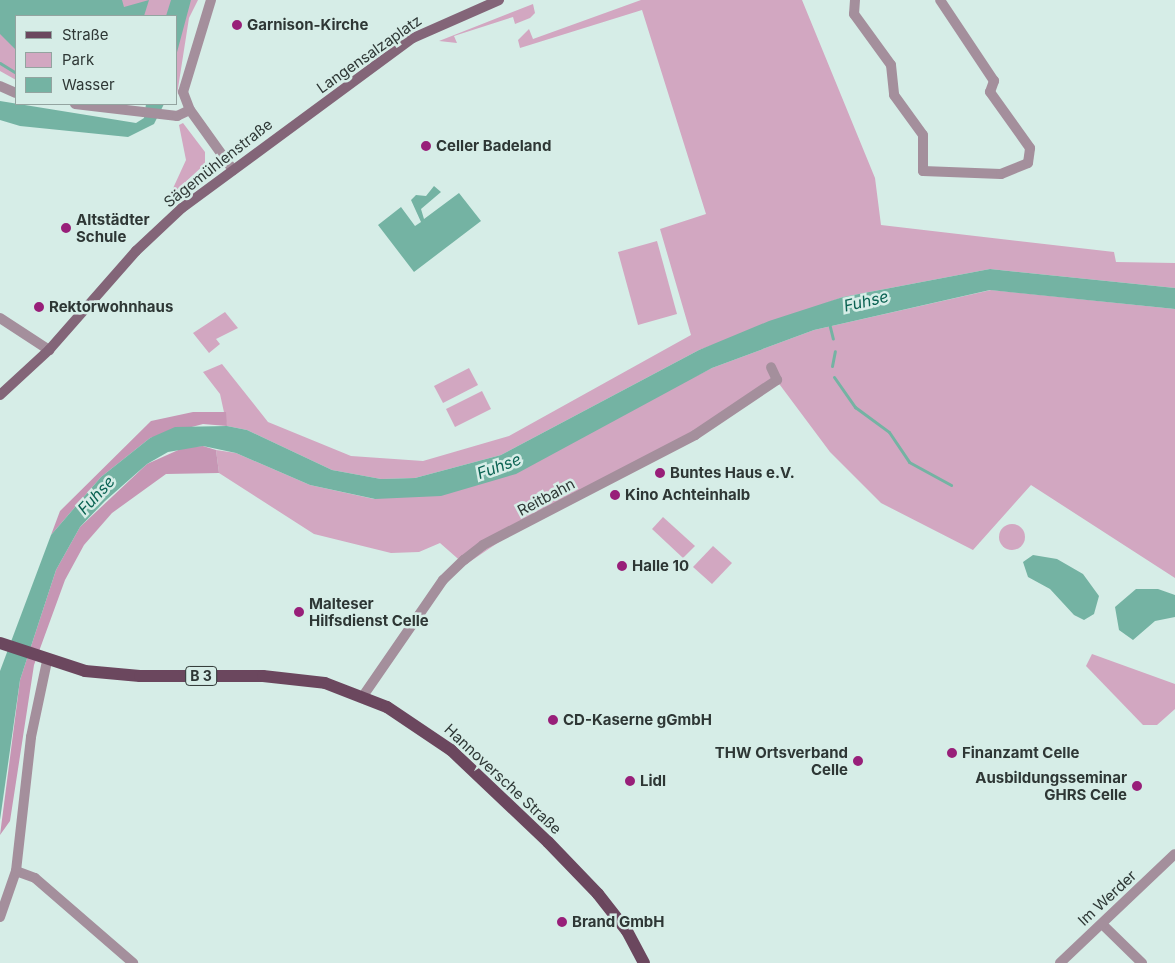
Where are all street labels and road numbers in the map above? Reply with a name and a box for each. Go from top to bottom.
street label: Langensalzaplatz [313,11,425,97]
street label: Sägemühlenstraße [160,115,276,211]
street label: Reitbahn [514,474,578,520]
road number: B 3 [185,664,217,688]
street label: Hannoversche Straße [441,720,565,838]
street label: Im Werder [1074,866,1140,930]

